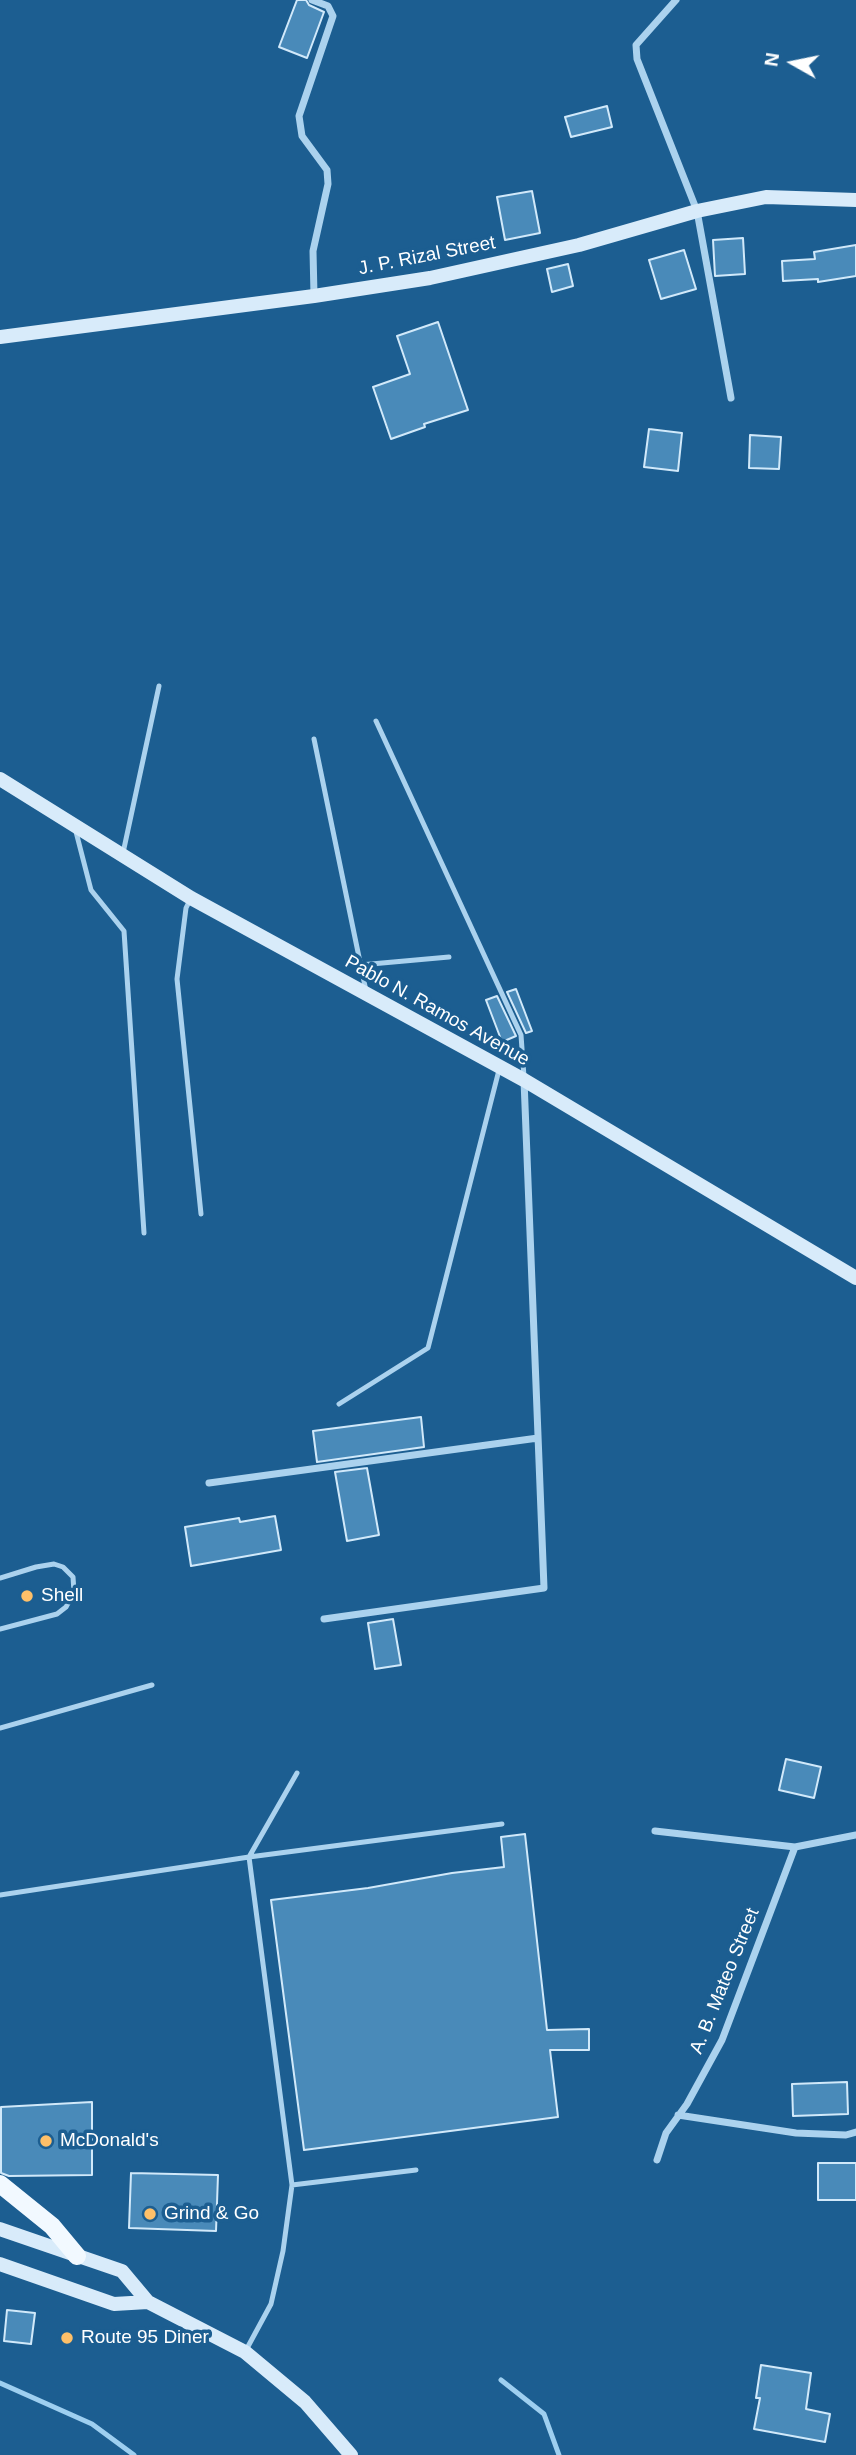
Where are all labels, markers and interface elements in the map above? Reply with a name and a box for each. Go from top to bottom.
north arrow [758,28,828,98]
text: N [760,51,783,68]
street label: J. P. Rizal Street [357,232,497,280]
street label: Pablo N. Ramos Avenue [341,951,533,1071]
place label: Shell [41,1585,83,1607]
marker: Shell [19,1588,35,1604]
street label: A. B. Mateo Street [685,1905,765,2057]
place label: McDonald's [60,2130,159,2152]
marker: McDonald's [38,2133,54,2149]
place label: Grind & Go [164,2203,259,2225]
marker: Grind & Go [142,2206,158,2222]
place label: Route 95 Diner [81,2327,209,2349]
marker: Route 95 Diner [59,2330,75,2346]

